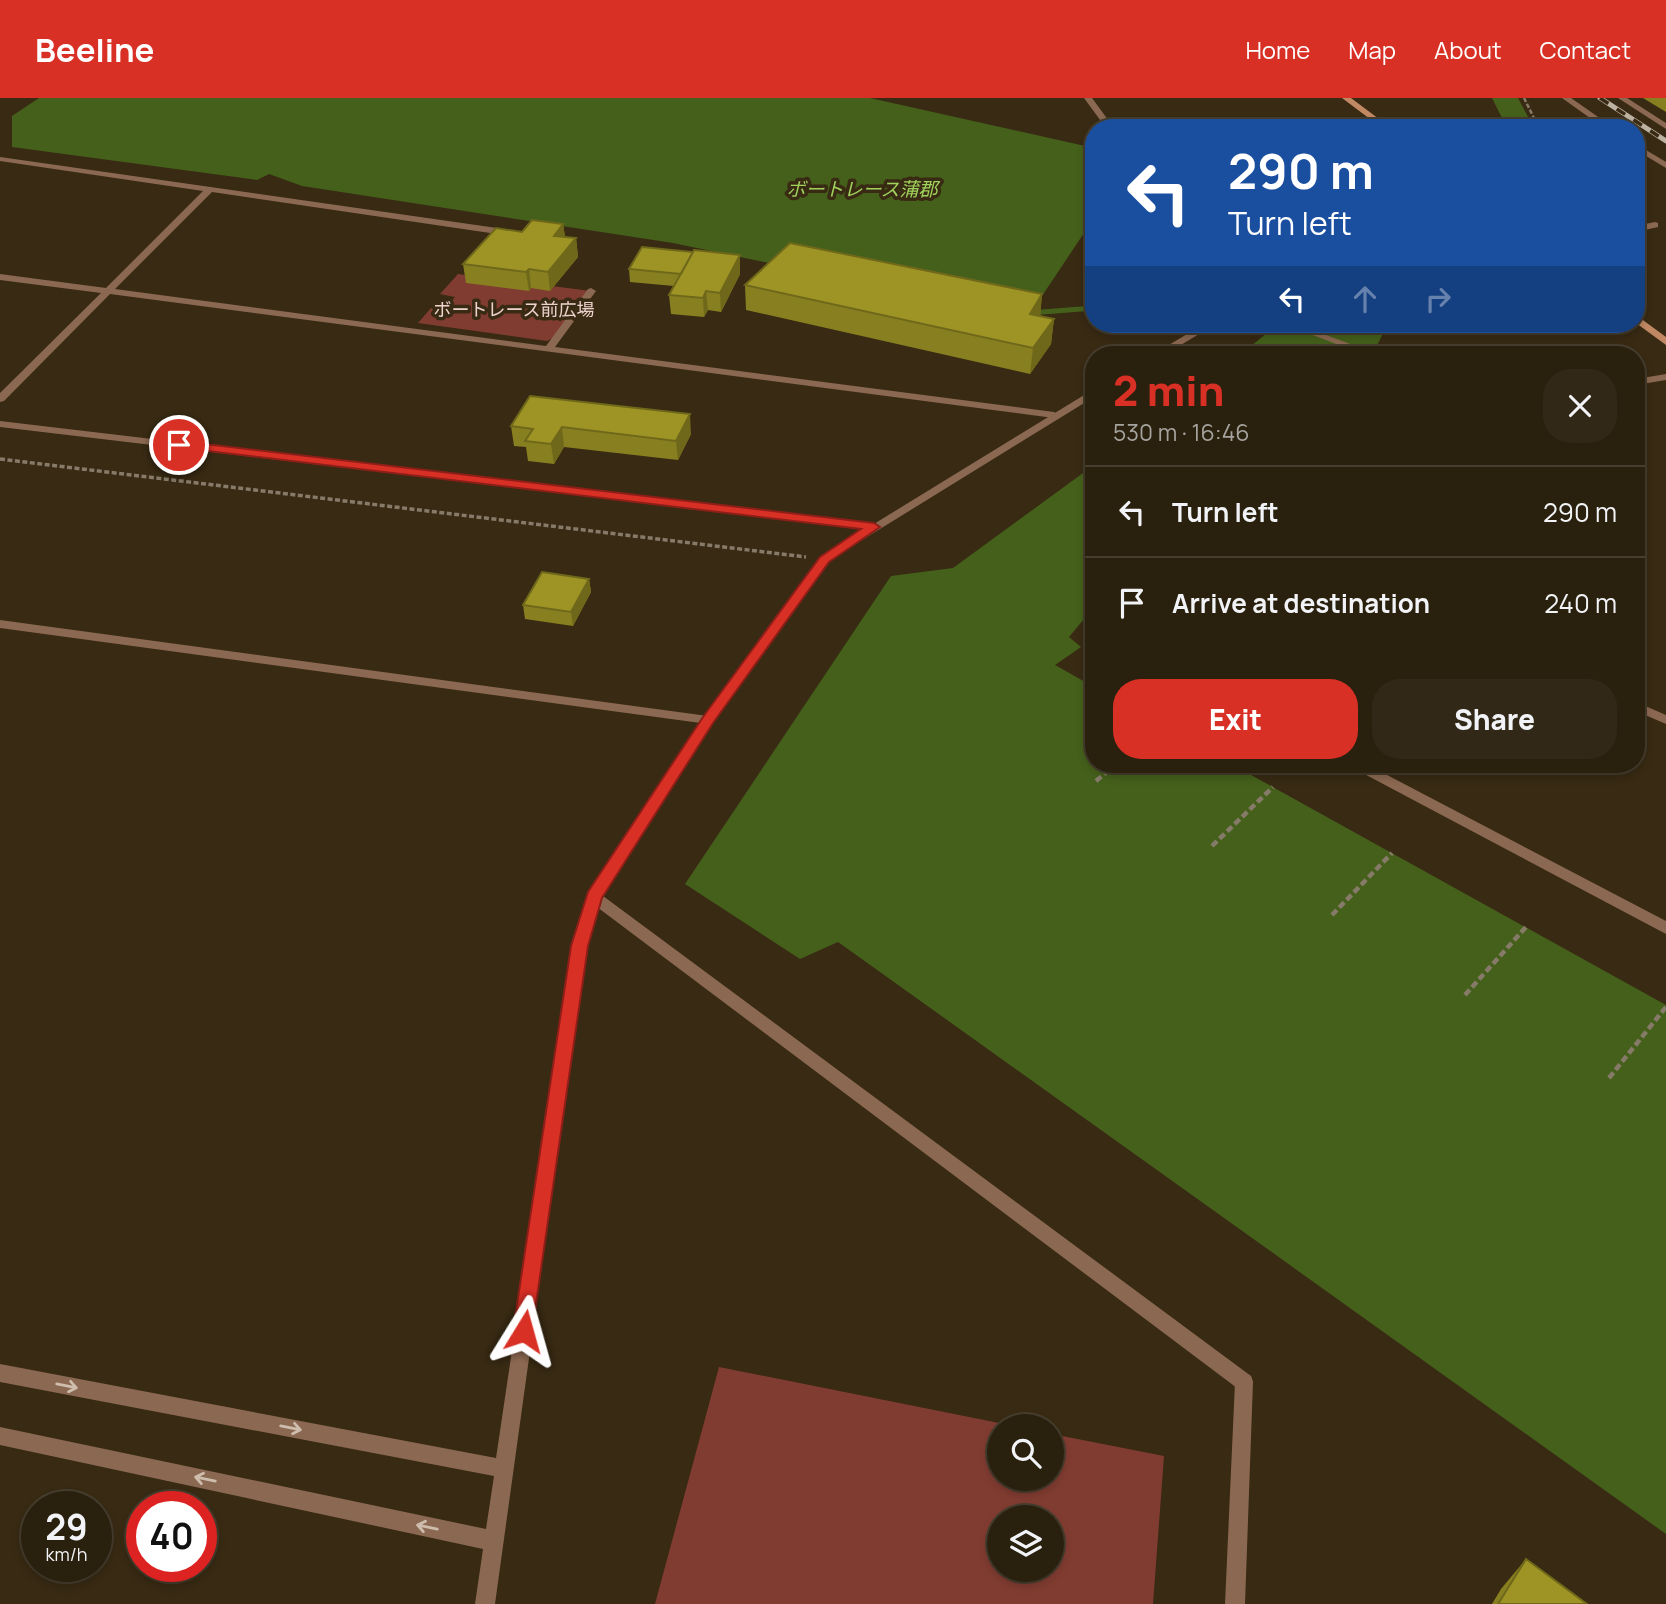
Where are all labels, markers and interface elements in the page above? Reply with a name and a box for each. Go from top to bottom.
text: Beeline [35,27,154,72]
text: Home [1245,33,1310,66]
text: Map [1348,33,1396,66]
text: About [1434,33,1502,66]
text: Contact [1540,33,1631,66]
text: 290 m [1228,137,1374,204]
icon: left [1113,147,1204,238]
water label: ボートレース蒲郡 [786,176,941,202]
text: Turn left [1228,201,1352,245]
icon: left [1273,280,1311,318]
icon: ahead [1346,280,1384,318]
icon: right [1419,280,1457,318]
park label: ボートレース前広場 [433,297,595,321]
text: 2 min [1113,361,1224,419]
button: close [1543,369,1617,443]
pin [149,415,209,475]
text: 530 m · 16:46 [1113,416,1250,448]
icon: arrive [160,426,198,464]
icon: left [1113,493,1151,531]
text: Turn left [1172,494,1279,530]
text: 290 m [1543,494,1617,530]
icon: arrive [1113,584,1151,622]
text: Arrive at destination [1172,585,1430,621]
text: 240 m [1544,585,1617,621]
button: Exit [1113,679,1358,759]
button: Share [1372,679,1617,759]
position arrow [487,1294,561,1368]
one-way arrow [55,1380,78,1393]
map controls [987,1414,1064,1582]
button: search [987,1414,1064,1491]
one-way arrow [279,1422,302,1436]
one-way arrow [194,1472,217,1486]
speed limit sign: 40 [126,1491,217,1582]
text: 29 [45,1503,88,1551]
button: layers [987,1505,1064,1582]
one-way arrow [416,1520,439,1534]
text: km/h [46,1542,87,1566]

